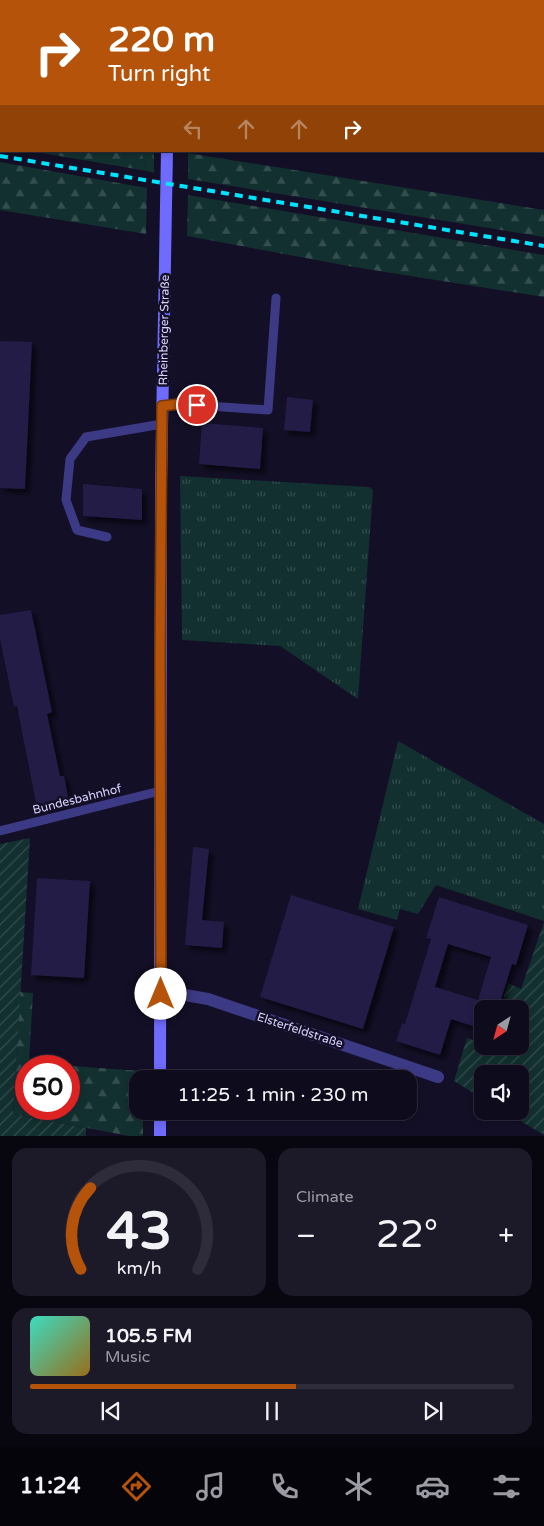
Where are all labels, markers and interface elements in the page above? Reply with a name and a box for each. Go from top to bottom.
text: 220 m [108,19,215,61]
icon: right [25,20,90,85]
text: Turn right [108,61,210,87]
icon: left [179,115,207,143]
icon: ahead [232,115,260,143]
icon: ahead [285,115,313,143]
icon: right [338,115,366,143]
street label: Rheinberger Straße [156,274,172,386]
pin [176,384,218,426]
icon: arrive [183,391,211,419]
street label: Bundesbahnhof [31,781,123,817]
position arrow [134,967,186,1019]
north arrow [474,1000,529,1055]
map controls [474,1000,529,1120]
street label: Elsterfeldstraße [255,1010,345,1051]
speed limit sign: 50 [15,1055,80,1120]
button: sound [474,1065,529,1120]
text: 11:25 · 1 min · 230 m [177,1084,369,1106]
text: Climate [296,1187,354,1207]
text: 43 [106,1200,172,1263]
text: 22° [376,1212,438,1258]
text: − [296,1219,316,1253]
text: + [498,1219,514,1253]
text: km/h [117,1258,161,1279]
text: 105.5 FM [105,1325,192,1347]
text: Music [105,1347,150,1367]
icon: previous [97,1397,125,1425]
icon: pause [258,1397,286,1425]
icon: next [419,1397,447,1425]
icon: directions [119,1469,154,1504]
icon: music [193,1469,228,1504]
icon: phone [267,1469,302,1504]
icon: climate [341,1469,376,1504]
icon: car [415,1469,450,1504]
icon: filters [489,1469,524,1504]
text: 11:24 [20,1473,80,1499]

